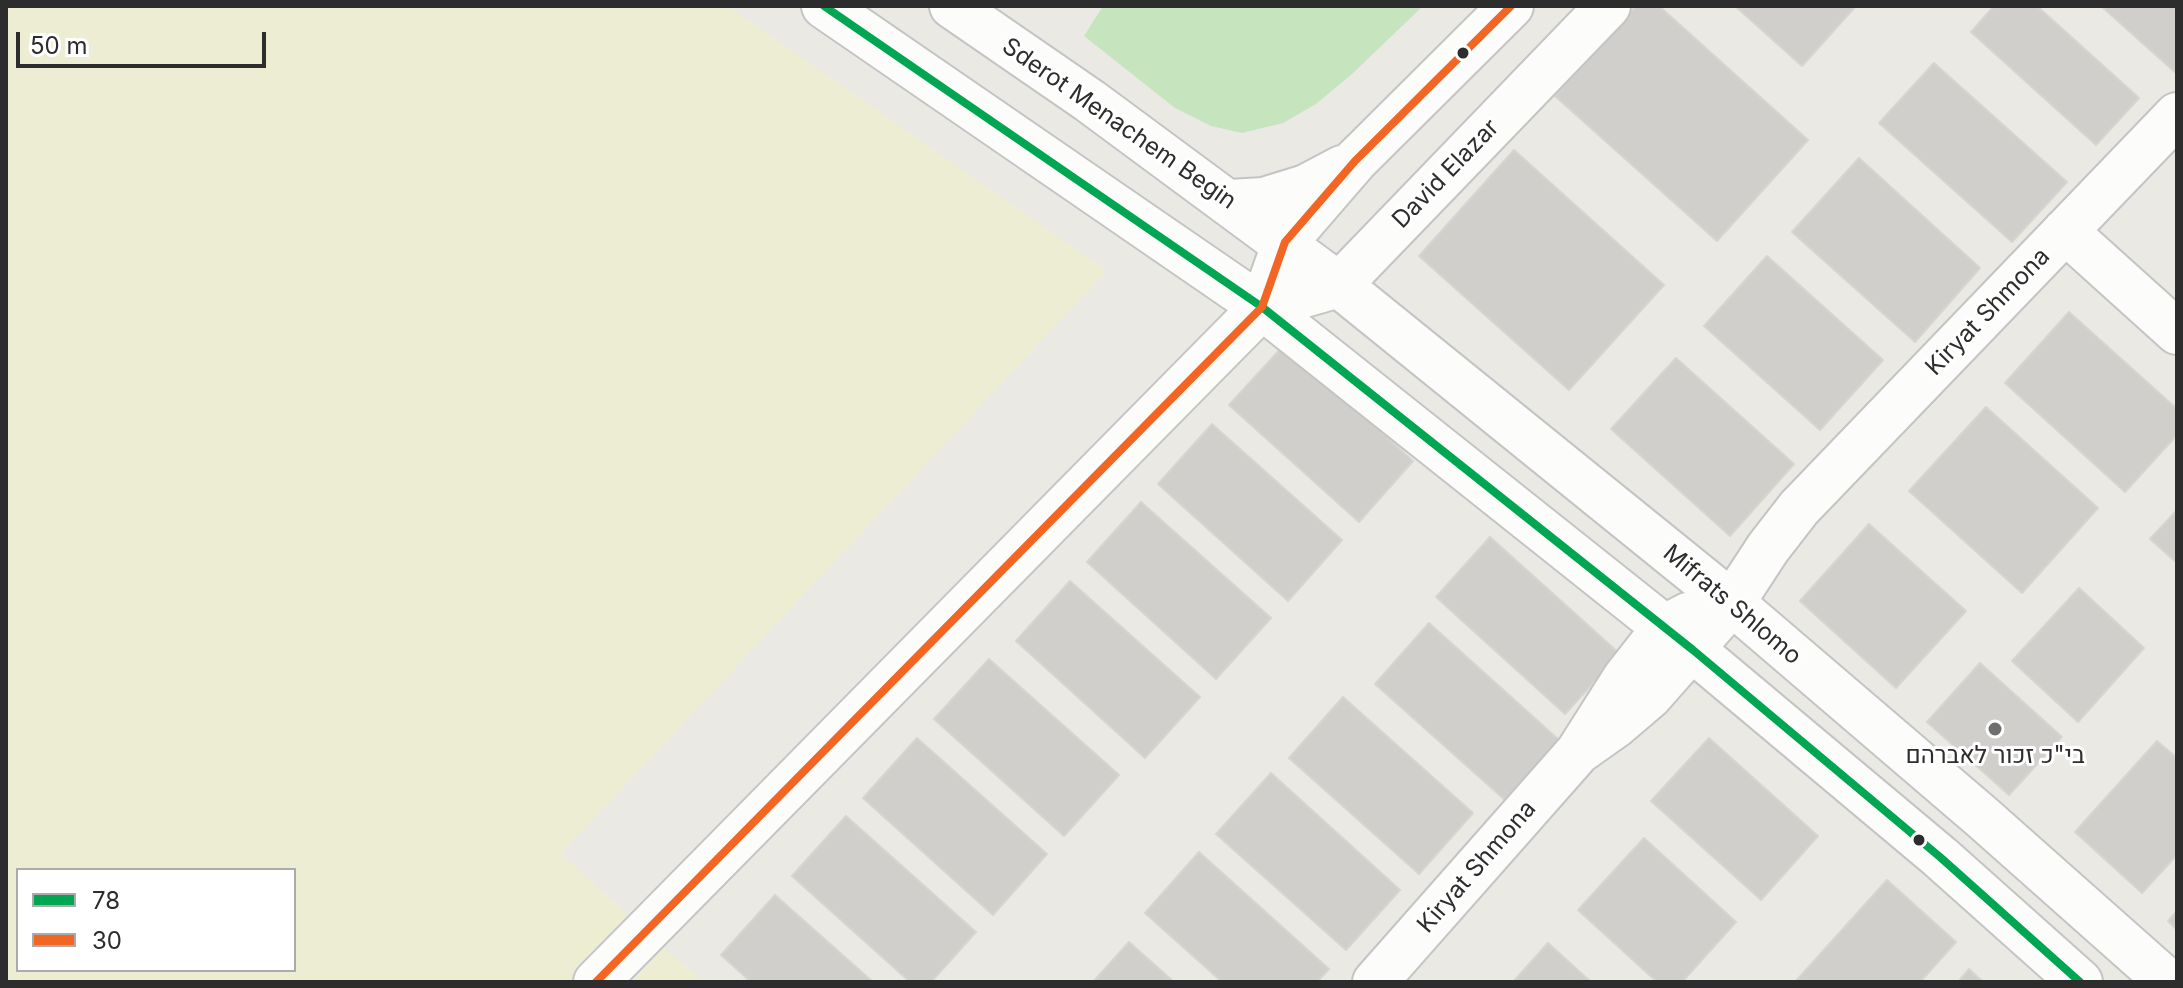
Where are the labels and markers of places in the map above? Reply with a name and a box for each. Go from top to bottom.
unlabelled marker [1455,45,1471,61]
marker: בי"כ זכור לאברהם [1986,720,2004,738]
place label: בי"כ זכור לאברהם [1905,742,2085,770]
unlabelled marker [1911,832,1927,848]

